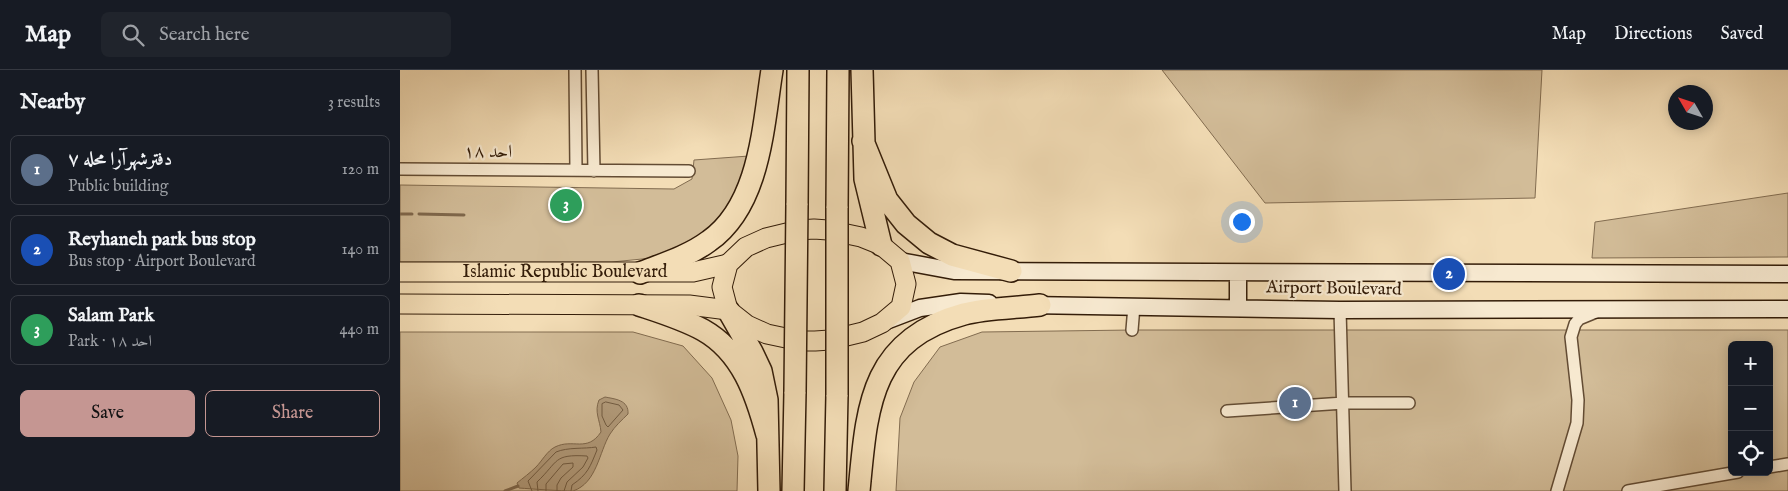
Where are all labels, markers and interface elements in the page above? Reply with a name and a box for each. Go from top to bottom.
search box [101,12,451,57]
text: Map [25,19,71,50]
icon: search [119,21,147,49]
text: Search here [159,23,250,47]
text: Map [1552,23,1586,46]
text: Directions [1614,23,1692,46]
text: Saved [1720,23,1763,46]
north arrow [1668,85,1713,130]
text: Nearby [20,89,85,116]
text: 3 results [328,93,380,113]
street label: احد ۱۸ [464,141,512,164]
text: دفترشهرآرا محله ۷ [68,148,172,172]
text: 1 [34,160,40,180]
text: 120 m [342,160,379,180]
text: Public building [68,177,168,197]
pin: 3 [550,186,582,224]
your location [1229,209,1255,235]
text: Reyhaneh park bus stop [68,228,256,252]
text: 2 [33,240,41,260]
text: 140 m [341,240,379,260]
text: Bus stop · Airport Boulevard [68,252,255,272]
pin: 2 [1433,255,1465,293]
street label: Islamic Republic Boulevard [463,261,668,284]
street label: Airport Boulevard [1265,276,1402,302]
text: Salam Park [68,304,154,328]
text: 3 [34,320,40,340]
text: 440 m [340,320,379,340]
text: Park · احد ۱۸ [68,332,152,352]
map controls [1728,341,1773,476]
button: + [1728,341,1773,386]
pin: 1 [1279,384,1311,422]
button: − [1728,386,1773,431]
button: Save [20,390,195,437]
button: Share [205,390,380,437]
button: locate [1728,431,1773,476]

